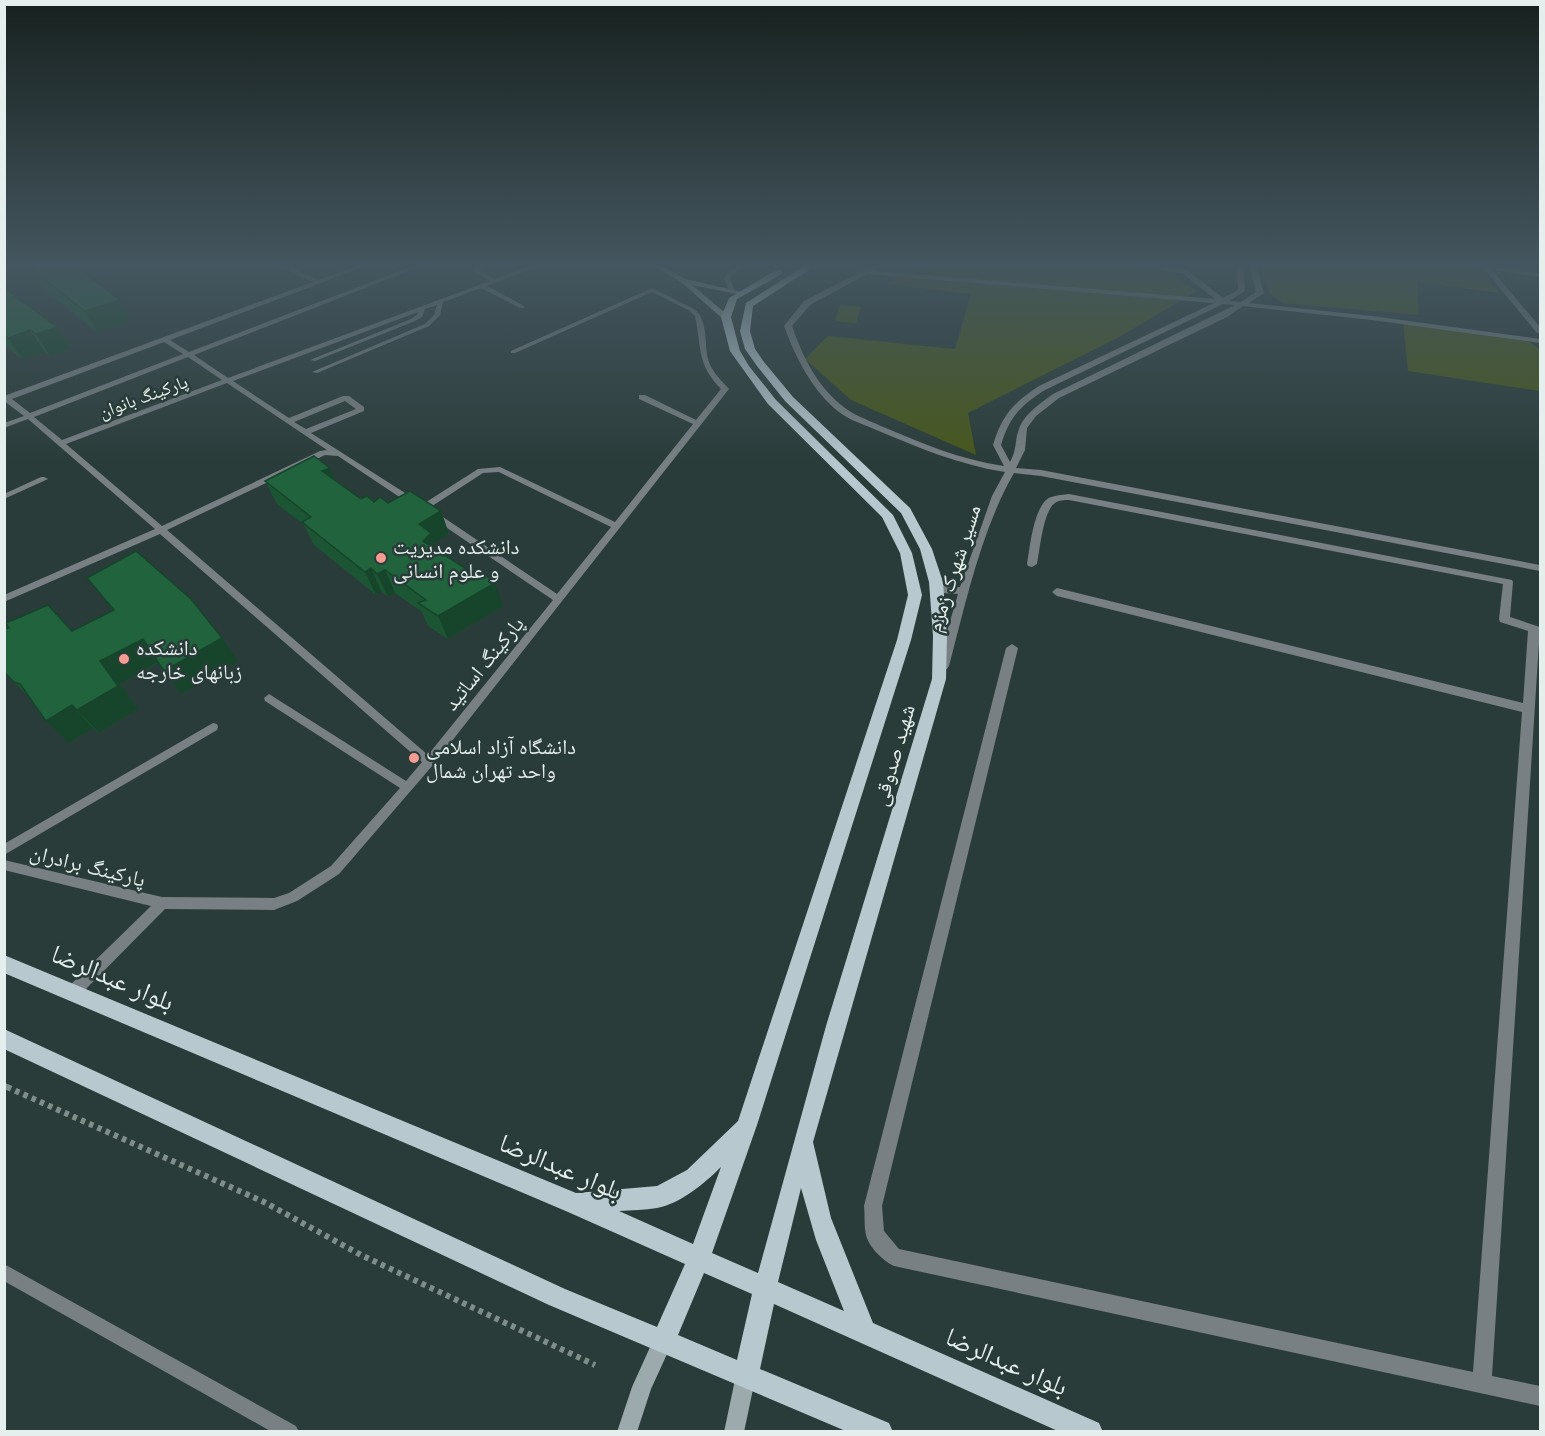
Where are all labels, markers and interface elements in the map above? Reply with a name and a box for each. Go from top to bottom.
street label: پارکینگ بانوان [96,370,191,423]
street label: مسیر شهرک زمزم [920,501,988,635]
place label: دانشکده مدیریت و علوم انسانی [393,533,519,585]
marker: دانشکده مدیریت و علوم انسانی [374,551,388,565]
street label: پارکینگ اساتید [437,611,529,715]
place label: دانشکده زبانهای خارجه [136,634,242,684]
marker: دانشکده زبانهای خارجه [117,652,131,666]
street label: شهید صدوقی [866,701,921,809]
place label: دانشگاه آزاد اسلامی واحد تهران شمال [426,733,576,783]
marker: دانشگاه آزاد اسلامی واحد تهران شمال [407,751,421,765]
street label: پارکینگ برادران [28,838,148,892]
street label: بلوار عبدالرضا [47,937,179,1017]
street label: بلوار عبدالرضا [495,1126,627,1206]
street label: بلوار عبدالرضا [941,1320,1073,1402]

